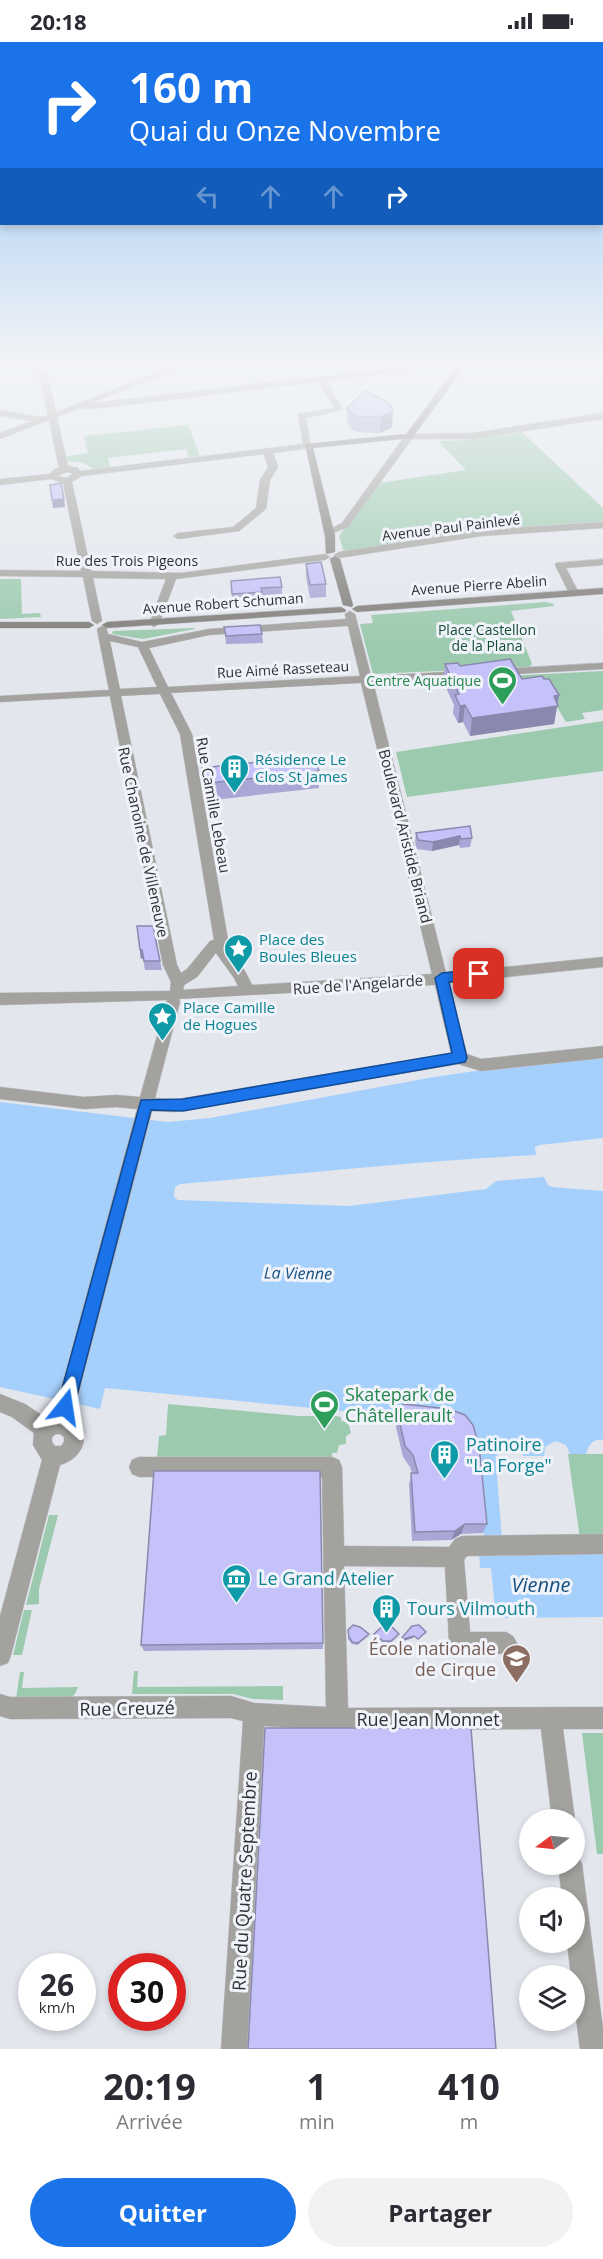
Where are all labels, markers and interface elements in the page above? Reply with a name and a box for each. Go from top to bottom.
text: 20:18 [30,6,87,36]
text: 160 m [129,58,253,115]
icon: right [30,66,108,144]
text: Quai du Onze Novembre [129,112,441,149]
icon: left [191,180,224,213]
icon: ahead [254,180,287,213]
icon: ahead [317,180,350,213]
icon: right [380,180,413,213]
street label: Avenue Paul Painlevé [381,509,521,545]
street label: Rue des Trois Pigeons [56,551,198,570]
street label: Avenue Pierre Abelin [410,571,548,599]
street label: Avenue Robert Schuman [142,588,304,618]
park label: Place Castellon de la Plana [438,620,536,655]
street label: Rue Aimé Rasseteau [216,656,350,682]
sports icon: Centre Aquatique [486,664,518,706]
place label: Centre Aquatique [366,671,481,690]
street label: Rue Camille Lebeau [192,736,236,874]
street label: Rue Chanoine de Villeneuve [114,745,174,939]
street label: Boulevard Aristide Briand [375,747,437,925]
place label: Résidence Le Clos St James [255,749,348,786]
building icon: Résidence Le Clos St James [218,752,250,794]
place label: Place des Boules Bleues [259,929,357,966]
place icon: Place des Boules Bleues [222,932,254,974]
pin [453,948,504,999]
icon: arrive [462,957,495,990]
street label: Rue de l'Angelarde [292,969,424,999]
place label: Place Camille de Hogues [183,997,275,1034]
place icon: Place Camille de Hogues [146,1000,178,1042]
water label: La Vienne [264,1261,332,1285]
position arrow [33,1375,97,1439]
place label: Skatepark de Châtellerault [345,1382,454,1427]
sports icon: Skatepark de Châtellerault [308,1388,340,1430]
place label: Patinoire "La Forge" [466,1432,552,1477]
building icon: Patinoire "La Forge" [429,1438,461,1480]
museum icon: Le Grand Atelier [221,1562,253,1604]
place label: Le Grand Atelier [258,1566,394,1590]
water label: Vienne [511,1571,571,1598]
building icon: Tours Vilmouth [370,1592,402,1634]
place label: Tours Vilmouth [407,1596,535,1620]
place label: École nationale de Cirque [369,1636,496,1681]
school or university icon: École nationale de Cirque [501,1642,533,1684]
street label: Rue Creuzé [79,1695,175,1721]
street label: Rue Jean Monnet [356,1707,500,1731]
street label: Rue du Quatre Septembre [226,1771,262,1991]
north arrow [519,1809,585,1875]
map controls [519,1809,585,2031]
button: sound [519,1887,585,1953]
speed limit sign: 30 [108,1953,186,2031]
text: 26 [40,1964,74,2005]
button: layers [519,1965,585,2031]
text: km/h [39,1997,75,2017]
text: 20:19 [103,2062,196,2111]
text: 1 [307,2062,327,2111]
text: 410 [438,2062,500,2111]
text: Arrivée [116,2108,183,2135]
text: min [299,2108,335,2135]
text: m [460,2108,478,2135]
button: Quitter [30,2178,296,2247]
button: Partager [308,2178,573,2247]

